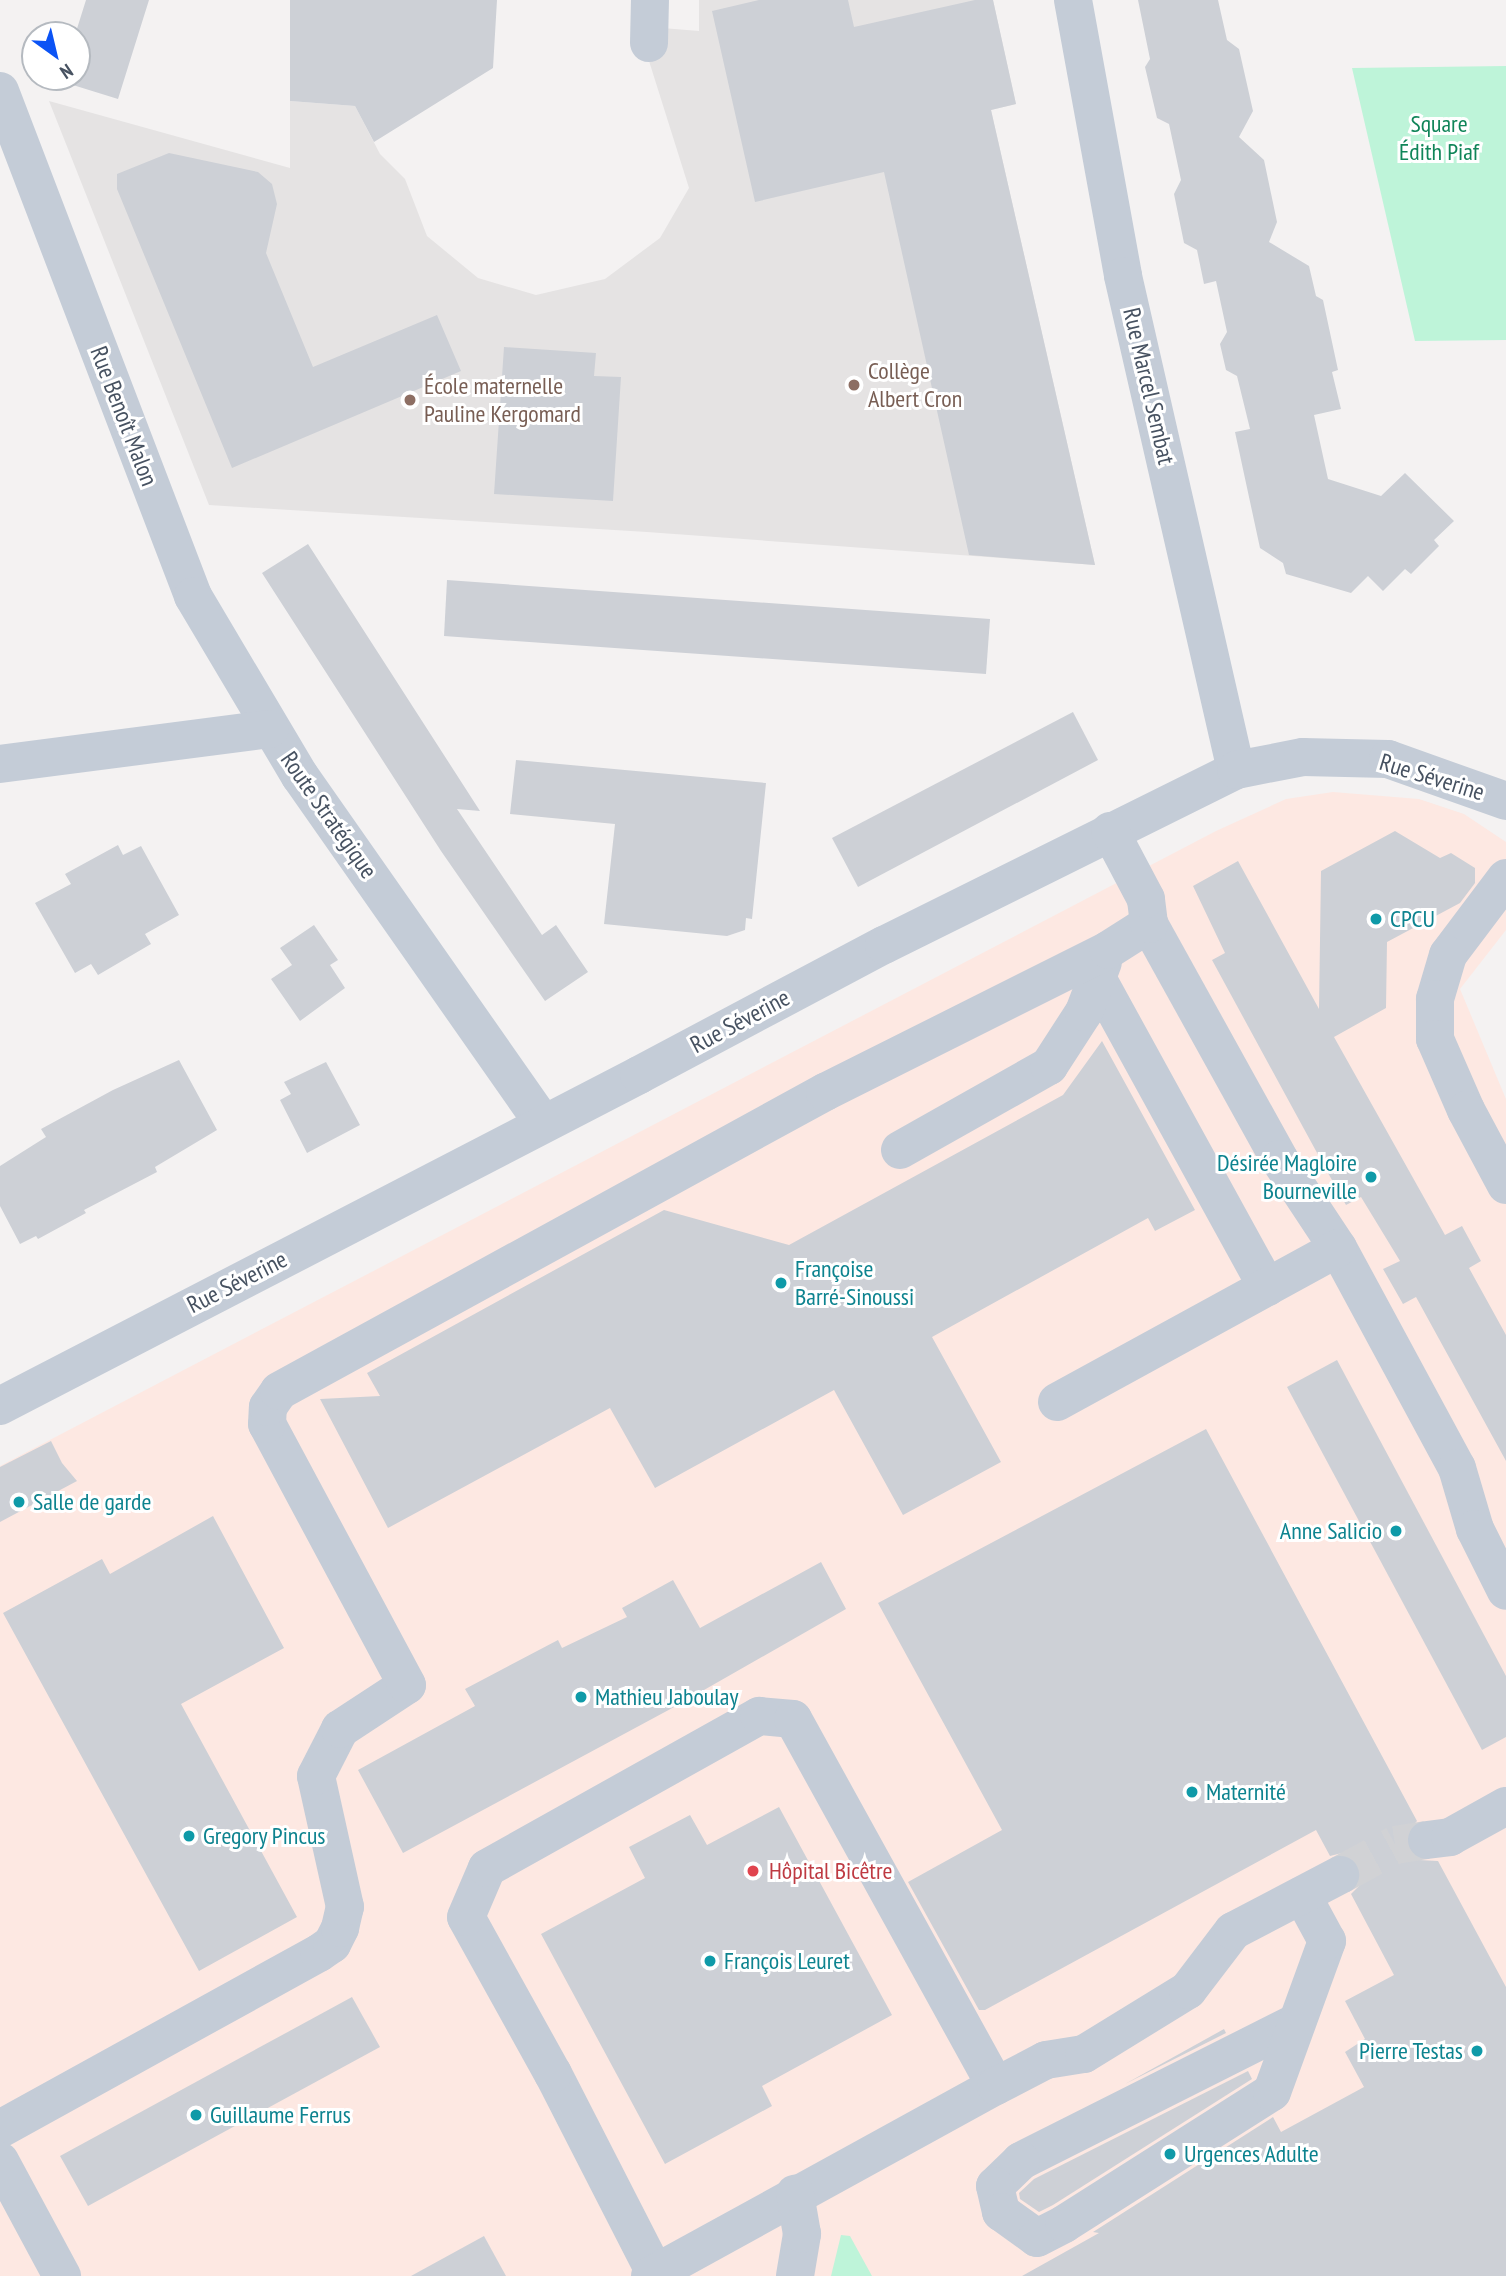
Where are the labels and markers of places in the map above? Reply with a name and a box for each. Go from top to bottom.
place label: Collège Albert Cron [868,357,962,413]
place label: École maternelle Pauline Kergomard [424,372,581,428]
marker: Collège Albert Cron [846,377,862,393]
marker: École maternelle Pauline Kergomard [402,392,418,408]
place label: CPCU [1390,905,1435,933]
marker: CPCU [1368,911,1384,927]
place label: Désirée Magloire Bourneville [1217,1149,1357,1205]
marker: Désirée Magloire Bourneville [1363,1169,1379,1185]
place label: Françoise Barré-Sinoussi [795,1255,914,1311]
marker: Françoise Barré-Sinoussi [773,1275,789,1291]
place label: Salle de garde [33,1488,151,1516]
marker: Salle de garde [11,1494,27,1510]
place label: Anne Salicio [1280,1517,1382,1545]
marker: Anne Salicio [1388,1523,1404,1539]
place label: Mathieu Jaboulay [595,1683,738,1711]
marker: Mathieu Jaboulay [573,1689,589,1705]
place label: Maternité [1206,1778,1286,1806]
marker: Maternité [1184,1784,1200,1800]
place label: Gregory Pincus [203,1822,326,1850]
marker: Gregory Pincus [181,1828,197,1844]
place label: Hôpital Bicêtre [769,1857,892,1885]
marker: Hôpital Bicêtre [743,1861,763,1881]
place label: François Leuret [724,1947,850,1975]
marker: François Leuret [702,1953,718,1969]
place label: Pierre Testas [1358,2037,1463,2065]
marker: Pierre Testas [1469,2043,1485,2059]
place label: Guillaume Ferrus [210,2101,351,2129]
marker: Guillaume Ferrus [188,2107,204,2123]
place label: Urgences Adulte [1184,2140,1319,2168]
marker: Urgences Adulte [1162,2146,1178,2162]

